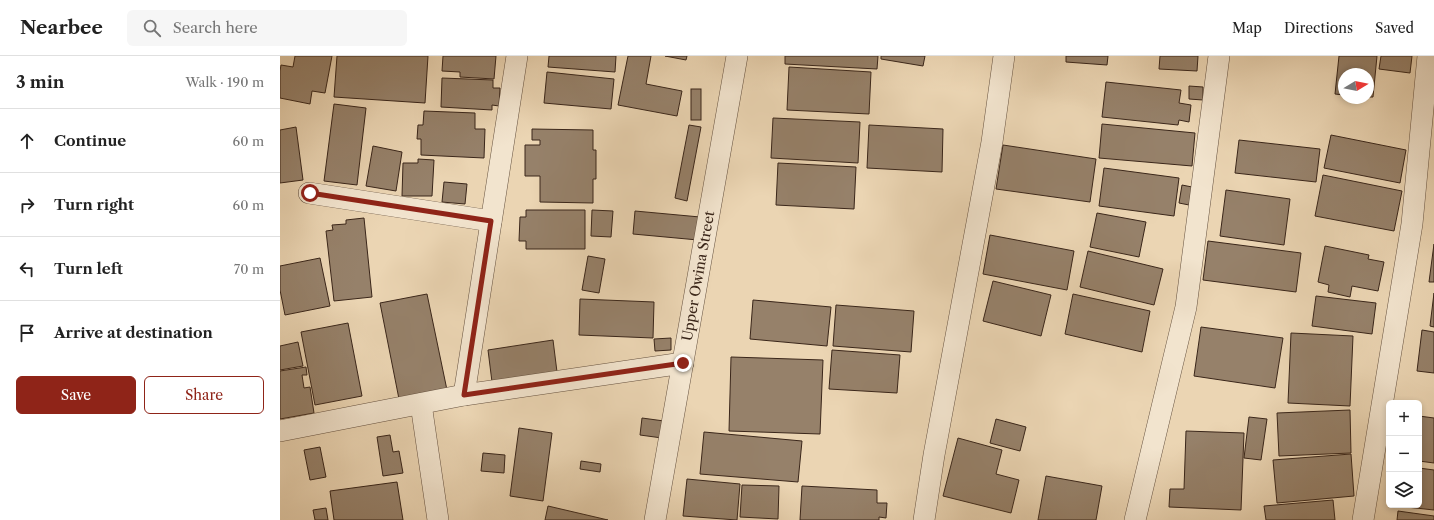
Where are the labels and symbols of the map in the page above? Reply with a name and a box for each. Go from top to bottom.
north arrow [1338,68,1374,104]
route start [301,184,319,202]
street label: Upper Owina Street [678,209,718,342]
route end [674,354,692,372]

